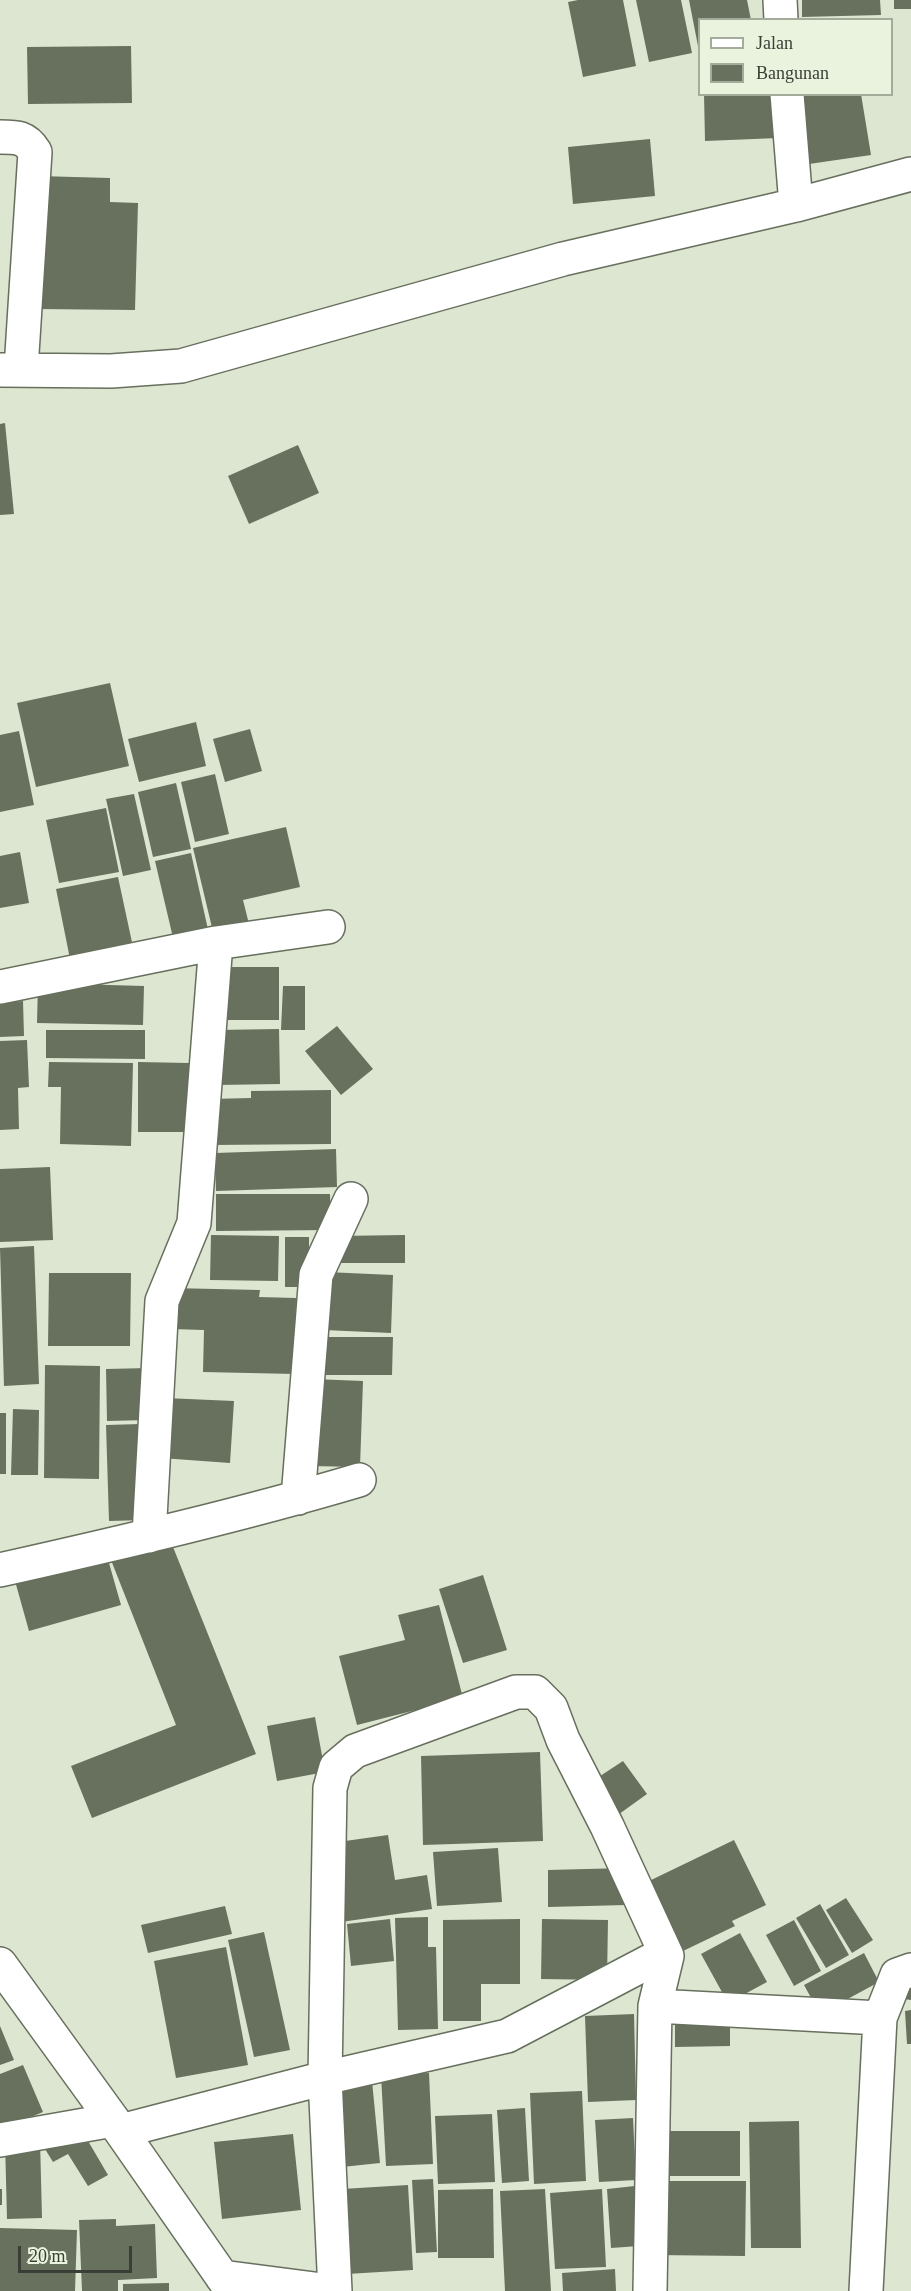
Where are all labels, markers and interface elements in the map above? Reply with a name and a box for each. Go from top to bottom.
legend [698,18,893,96]
text: Jalan [756,33,793,53]
text: Bangunan [756,63,829,83]
scale bar [21,2234,135,2272]
text: 20 m [29,2246,66,2266]

